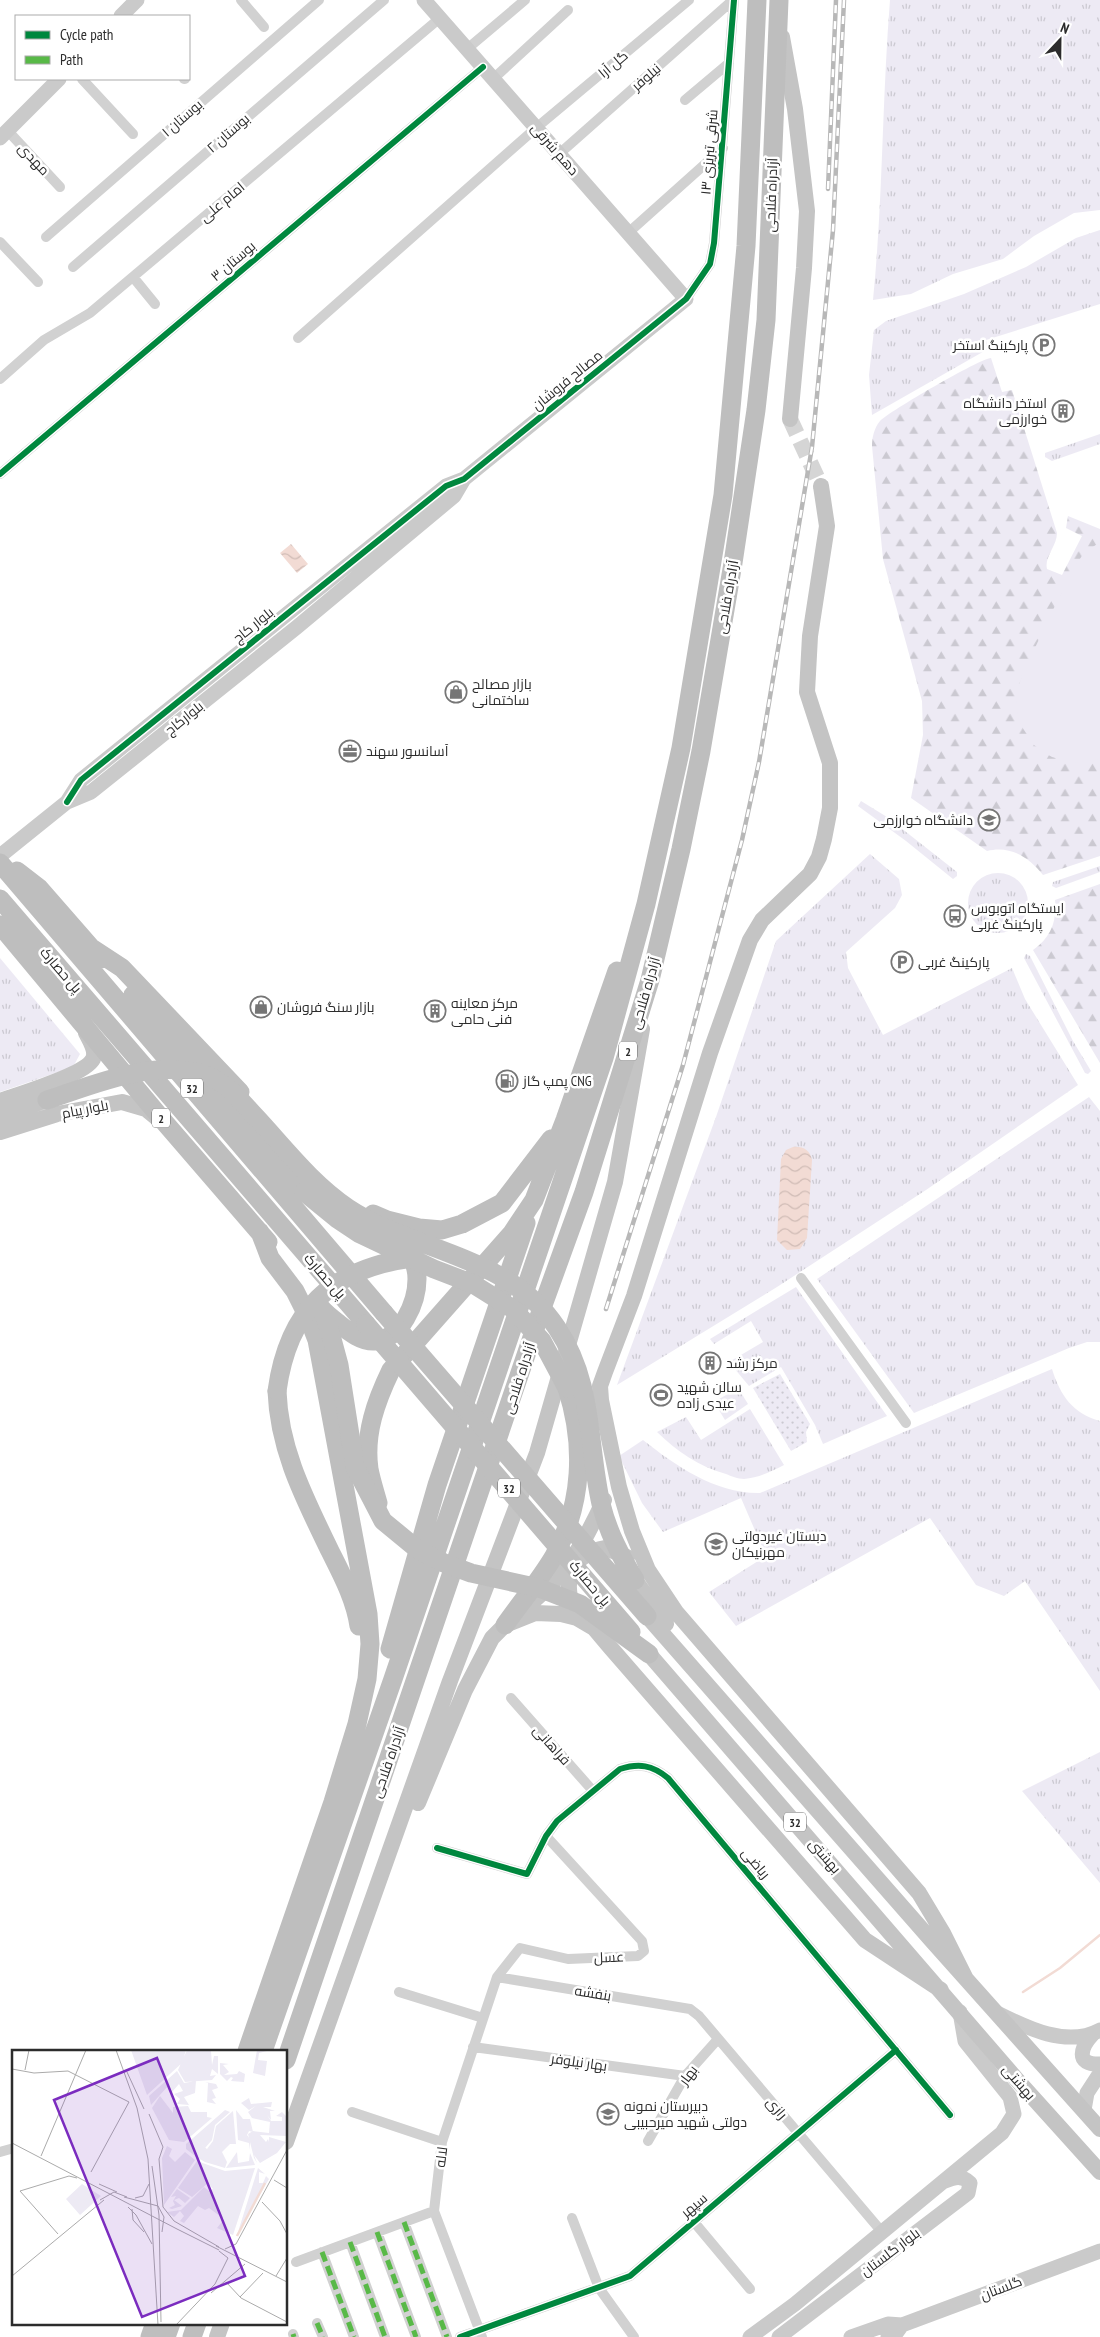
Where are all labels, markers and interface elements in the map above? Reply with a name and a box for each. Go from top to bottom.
legend [15,15,190,80]
north arrow [1035,15,1085,65]
text: N [1058,18,1072,38]
text: Cycle path [60,25,113,44]
street label: گل آرا [594,46,632,82]
text: Path [60,50,83,69]
street label: نیلوفر [627,59,664,95]
street label: بوستان ۱ [158,95,206,141]
street label: ۱۳ شرقی تبریزی [696,108,722,196]
street label: بوستان ۲ [203,109,253,157]
street label: دهم شرقی [527,119,583,180]
street label: مهدی [14,139,54,179]
street label: آزادراه فلاحی [761,157,781,233]
street label: امام علی [196,178,249,227]
street label: بوستان ۳ [207,237,259,285]
parking icon: پارکینگ استخر [1032,333,1056,357]
place label: پارکینگ استخر [952,336,1028,355]
street label: مصالح فروشان [528,346,606,414]
place label: استخر دانشگاه خوارزمی [963,394,1047,428]
building icon: استخر دانشگاه خوارزمی [1051,399,1075,423]
street label: آزادراه فلاحی [712,558,742,635]
street label: بلوار کاج [229,603,277,647]
place label: بازار مصالح ساختمانی [472,675,532,709]
shop icon: بازار مصالح ساختمانی [444,680,468,704]
street label: بلوارکاج [161,697,207,739]
office icon: آسانسور سهند [338,739,362,763]
place label: آسانسور سهند [366,742,449,760]
school or university icon: دانشگاه خوارزمی [977,808,1001,832]
place label: دانشگاه خوارزمی [873,811,973,829]
place label: ایستگاه اتوبوس پارکینگ غربی [971,899,1064,934]
bus stop icon: ایستگاه اتوبوس پارکینگ غربی [943,904,967,928]
street label: پل حصارک [35,943,86,998]
parking icon: پارکینگ غربی [890,950,914,974]
place label: پارکینگ غربی [918,953,990,972]
street label: آزادراه فلاحی [626,954,664,1031]
place label: مرکز معاینه فنی حامی [451,994,518,1028]
shop icon: بازار سنگ فروشان [249,995,273,1019]
place label: بازار سنگ فروشان [277,998,374,1016]
building icon: مرکز معاینه فنی حامی [423,999,447,1023]
road number: 2 [619,1042,637,1060]
fuel station icon: پمپ گاز CNG [495,1069,519,1093]
place label: پمپ گاز CNG [522,1072,592,1091]
road number: 32 [181,1078,203,1098]
street label: بلوار پیام [60,1096,110,1123]
road number: 2 [152,1108,170,1128]
street label: پل حصارک [299,1249,350,1304]
street label: آزادراه فلاحی [499,1340,539,1416]
building icon: مرکز رشد [698,1351,722,1375]
place label: مرکز رشد [726,1354,778,1372]
place label: سالن شهید عیدی زاده [677,1378,742,1412]
sports icon: سالن شهید عیدی زاده [649,1383,673,1407]
road number: 32 [498,1479,520,1498]
place label: دبستان غیردولتی مهرنیکان [732,1527,826,1561]
school or university icon: دبستان غیردولتی مهرنیکان [704,1532,728,1556]
street label: پل حصارک [565,1556,615,1611]
street label: فراهانی [529,1721,575,1769]
street label: آزادراه فلاحی [367,1724,409,1800]
road number: 32 [784,1812,806,1831]
street label: بهشتى [805,1835,845,1877]
street label: ریاضی [738,1844,774,1882]
street label: عسل [594,1947,624,1967]
street label: بنفشه [573,1981,613,2005]
street label: بهار نیلوفر [549,2049,608,2075]
inset map [12,2050,288,2324]
street label: بهشتی [999,2060,1039,2104]
street label: بهار [674,2061,701,2090]
street label: رازی [762,2093,792,2123]
place label: دبیرستان نمونه دولتی شهید میرحبیبی [624,2097,747,2131]
school or university icon: دبیرستان نمونه دولتی شهید میرحبیبی [596,2102,620,2126]
street label: لاله [431,2145,451,2169]
street label: سپهر [676,2189,712,2223]
street label: بلوار گلستان [857,2224,923,2280]
street label: گلستان [978,2272,1024,2304]

